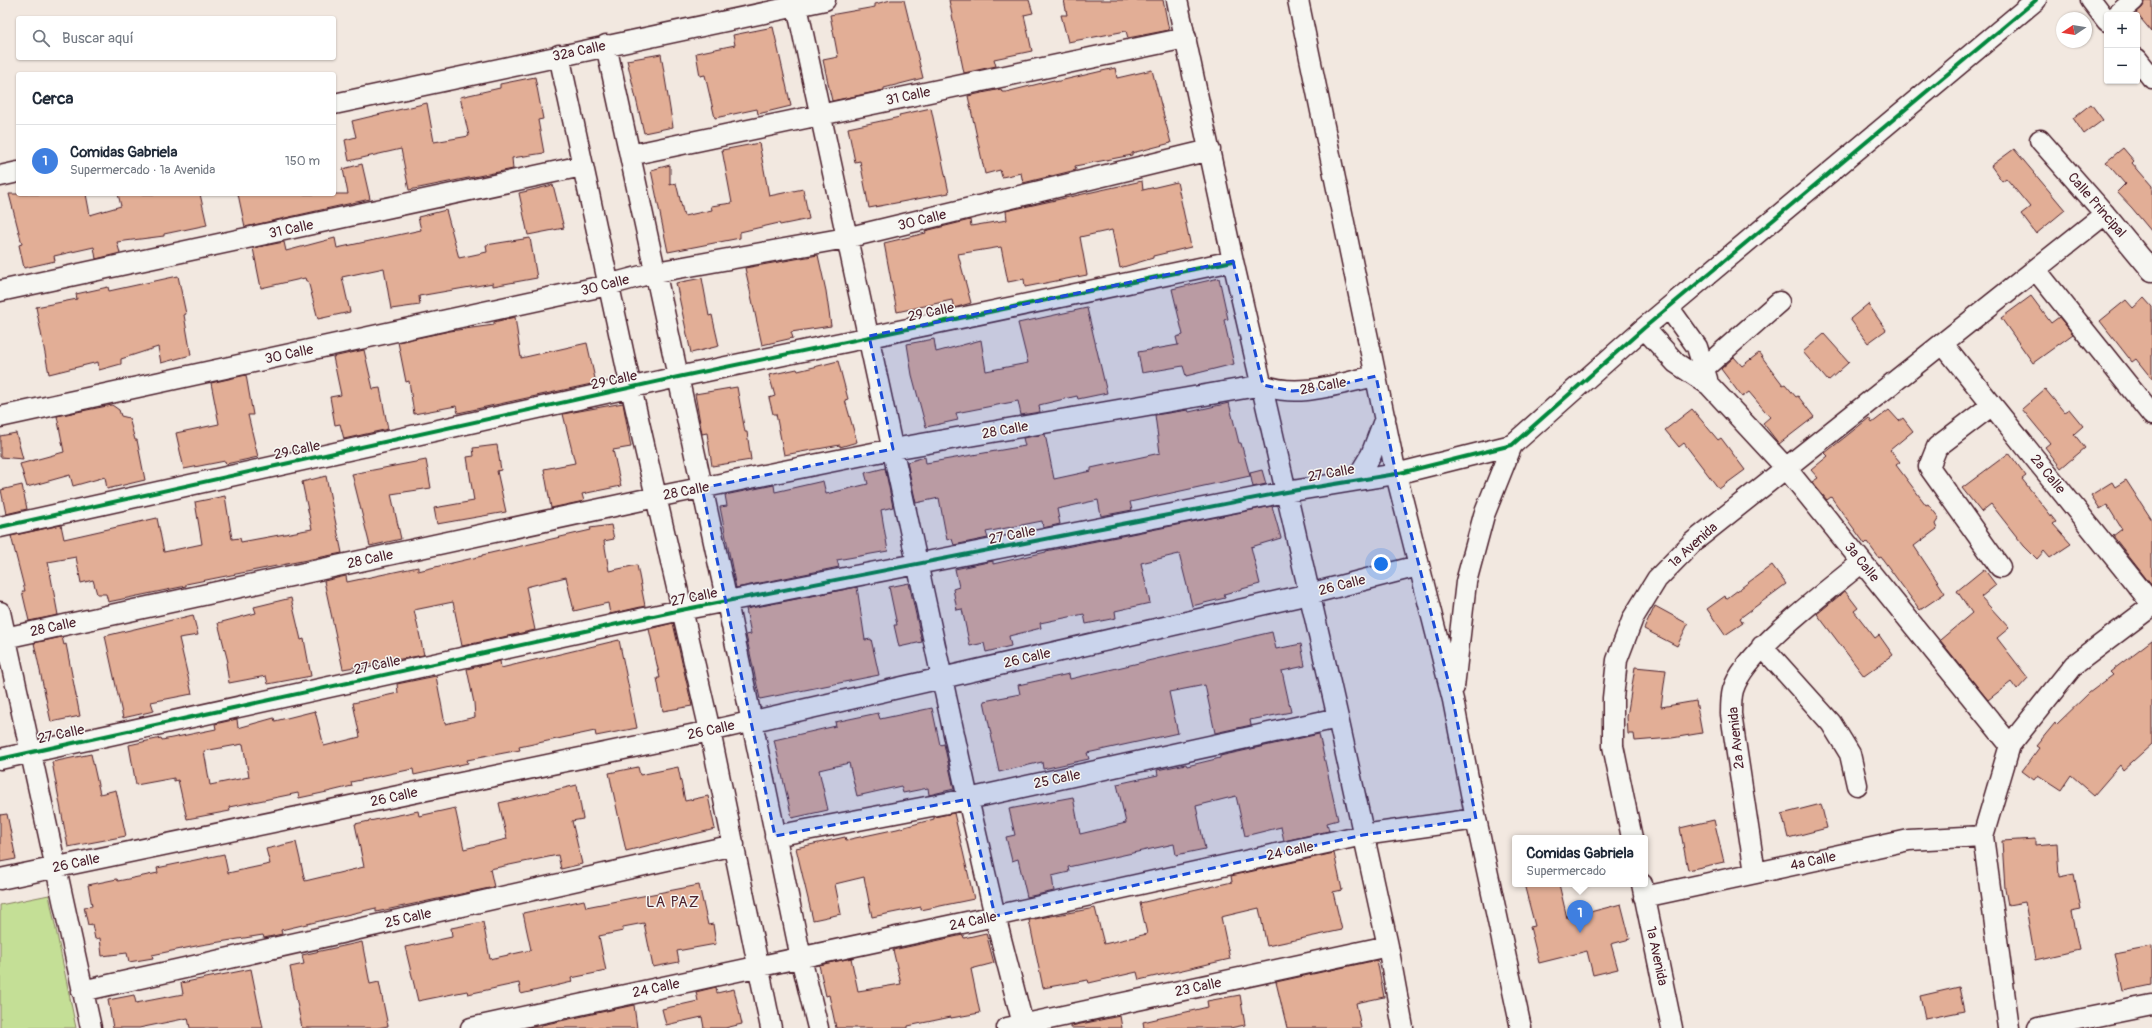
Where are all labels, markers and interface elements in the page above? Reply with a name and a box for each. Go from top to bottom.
north arrow [2056,12,2092,48]
map controls [2104,12,2140,84]
button: + [2104,12,2140,48]
search box [16,16,336,60]
icon: search [30,27,52,49]
text: Buscar aquí [62,29,134,48]
street label: 32ª Calle [551,37,607,65]
button: − [2104,48,2140,84]
street label: 31 Calle [884,83,932,109]
text: Cerca [32,88,73,109]
text: Comidas Gabriela [70,143,177,162]
text: 1 [42,153,48,169]
text: 150 m [285,153,320,169]
text: Supermercado · 1a Avenida [70,162,215,178]
street label: Calle Principal [2064,169,2130,241]
street label: 30 Calle [896,206,948,234]
street label: 31 Calle [267,216,315,242]
street label: 30 Calle [579,271,631,299]
street label: 29 Calle [906,299,956,325]
street label: 30 Calle [263,341,315,367]
street label: 29 Calle [589,367,639,393]
street label: 28 Calle [1299,374,1348,398]
street label: 28 Calle [981,418,1030,442]
street label: 29 Calle [272,437,322,463]
street label: 2a Calle [2027,451,2069,497]
street label: 27 Calle [1306,461,1356,485]
street label: 28 Calle [661,478,711,504]
street label: 1a Avenida [1665,519,1721,571]
street label: 27 Calle [987,522,1037,548]
street label: 3a Calle [1841,539,1883,585]
street label: 28 Calle [345,546,395,572]
your location [1371,554,1391,574]
street label: 26 Calle [1317,571,1367,599]
street label: 27 Calle [669,584,719,610]
street label: 28 Calle [28,614,78,640]
street label: 26 Calle [1002,644,1052,672]
street label: 27 Calle [352,652,402,678]
street label: 2a Avenida [1724,706,1748,770]
street label: 26 Calle [686,717,736,743]
street label: 27 Calle [36,721,86,747]
street label: 25 Calle [1032,766,1082,792]
street label: 26 Calle [369,784,419,810]
popup [1512,835,1648,887]
street label: 24 Calle [1265,838,1315,864]
text: Comidas Gabriela [1526,844,1634,863]
street label: 4a Calle [1789,848,1838,874]
street label: 26 Calle [51,850,101,876]
text: Supermercado [1526,863,1606,879]
district label: LA PAZ [646,893,700,912]
pin: 1 [1567,900,1593,933]
street label: 25 Calle [383,904,433,932]
street label: 24 Calle [948,908,998,934]
street label: 1a Avenida [1642,925,1672,987]
street label: 23 Calle [1173,974,1223,1000]
street label: 24 Calle [631,975,681,1001]

